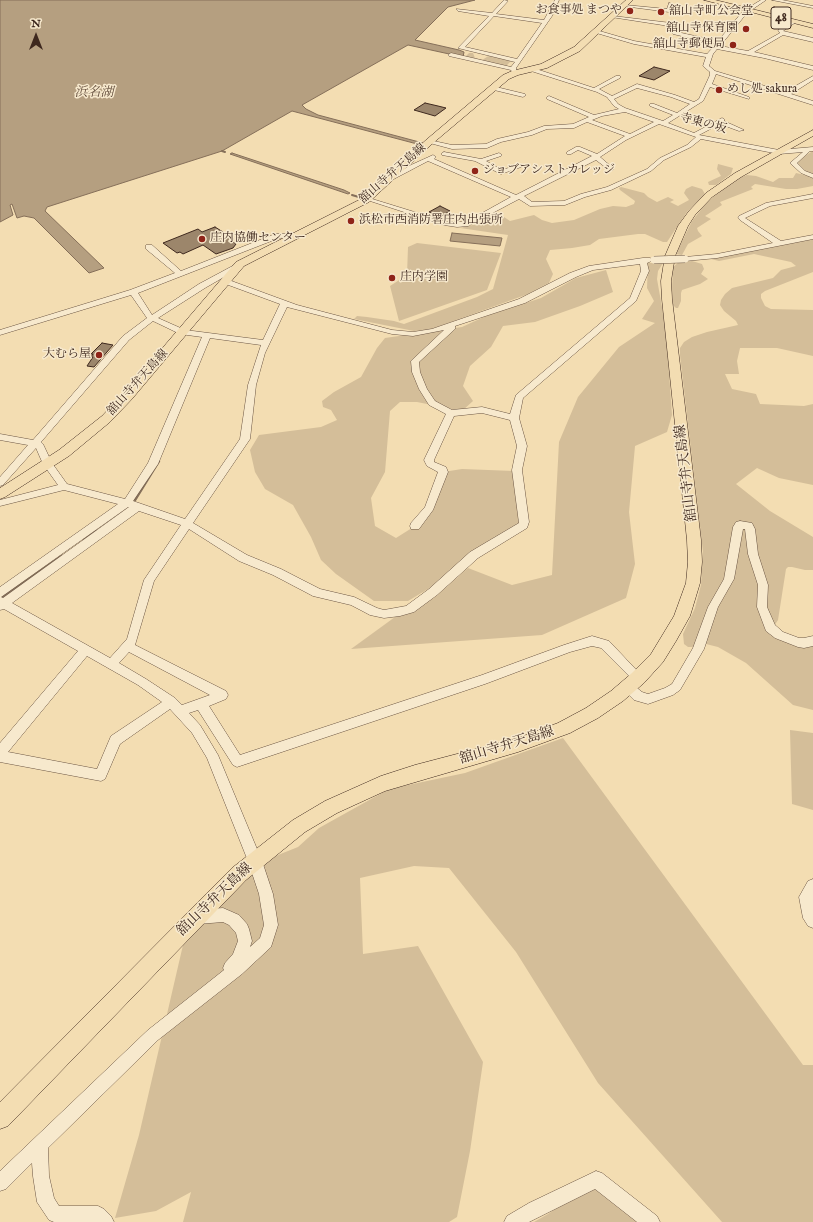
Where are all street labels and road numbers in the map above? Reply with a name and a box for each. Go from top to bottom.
road number: 48 [771,7,791,29]
street label: 寺東の坂 [678,111,728,137]
street label: 舘山寺弁天島線 [357,141,429,207]
street label: 舘山寺弁天島線 [105,347,171,419]
street label: 舘山寺弁天島線 [673,423,701,523]
street label: 舘山寺弁天島線 [458,724,556,768]
street label: 舘山寺弁天島線 [174,860,256,940]

